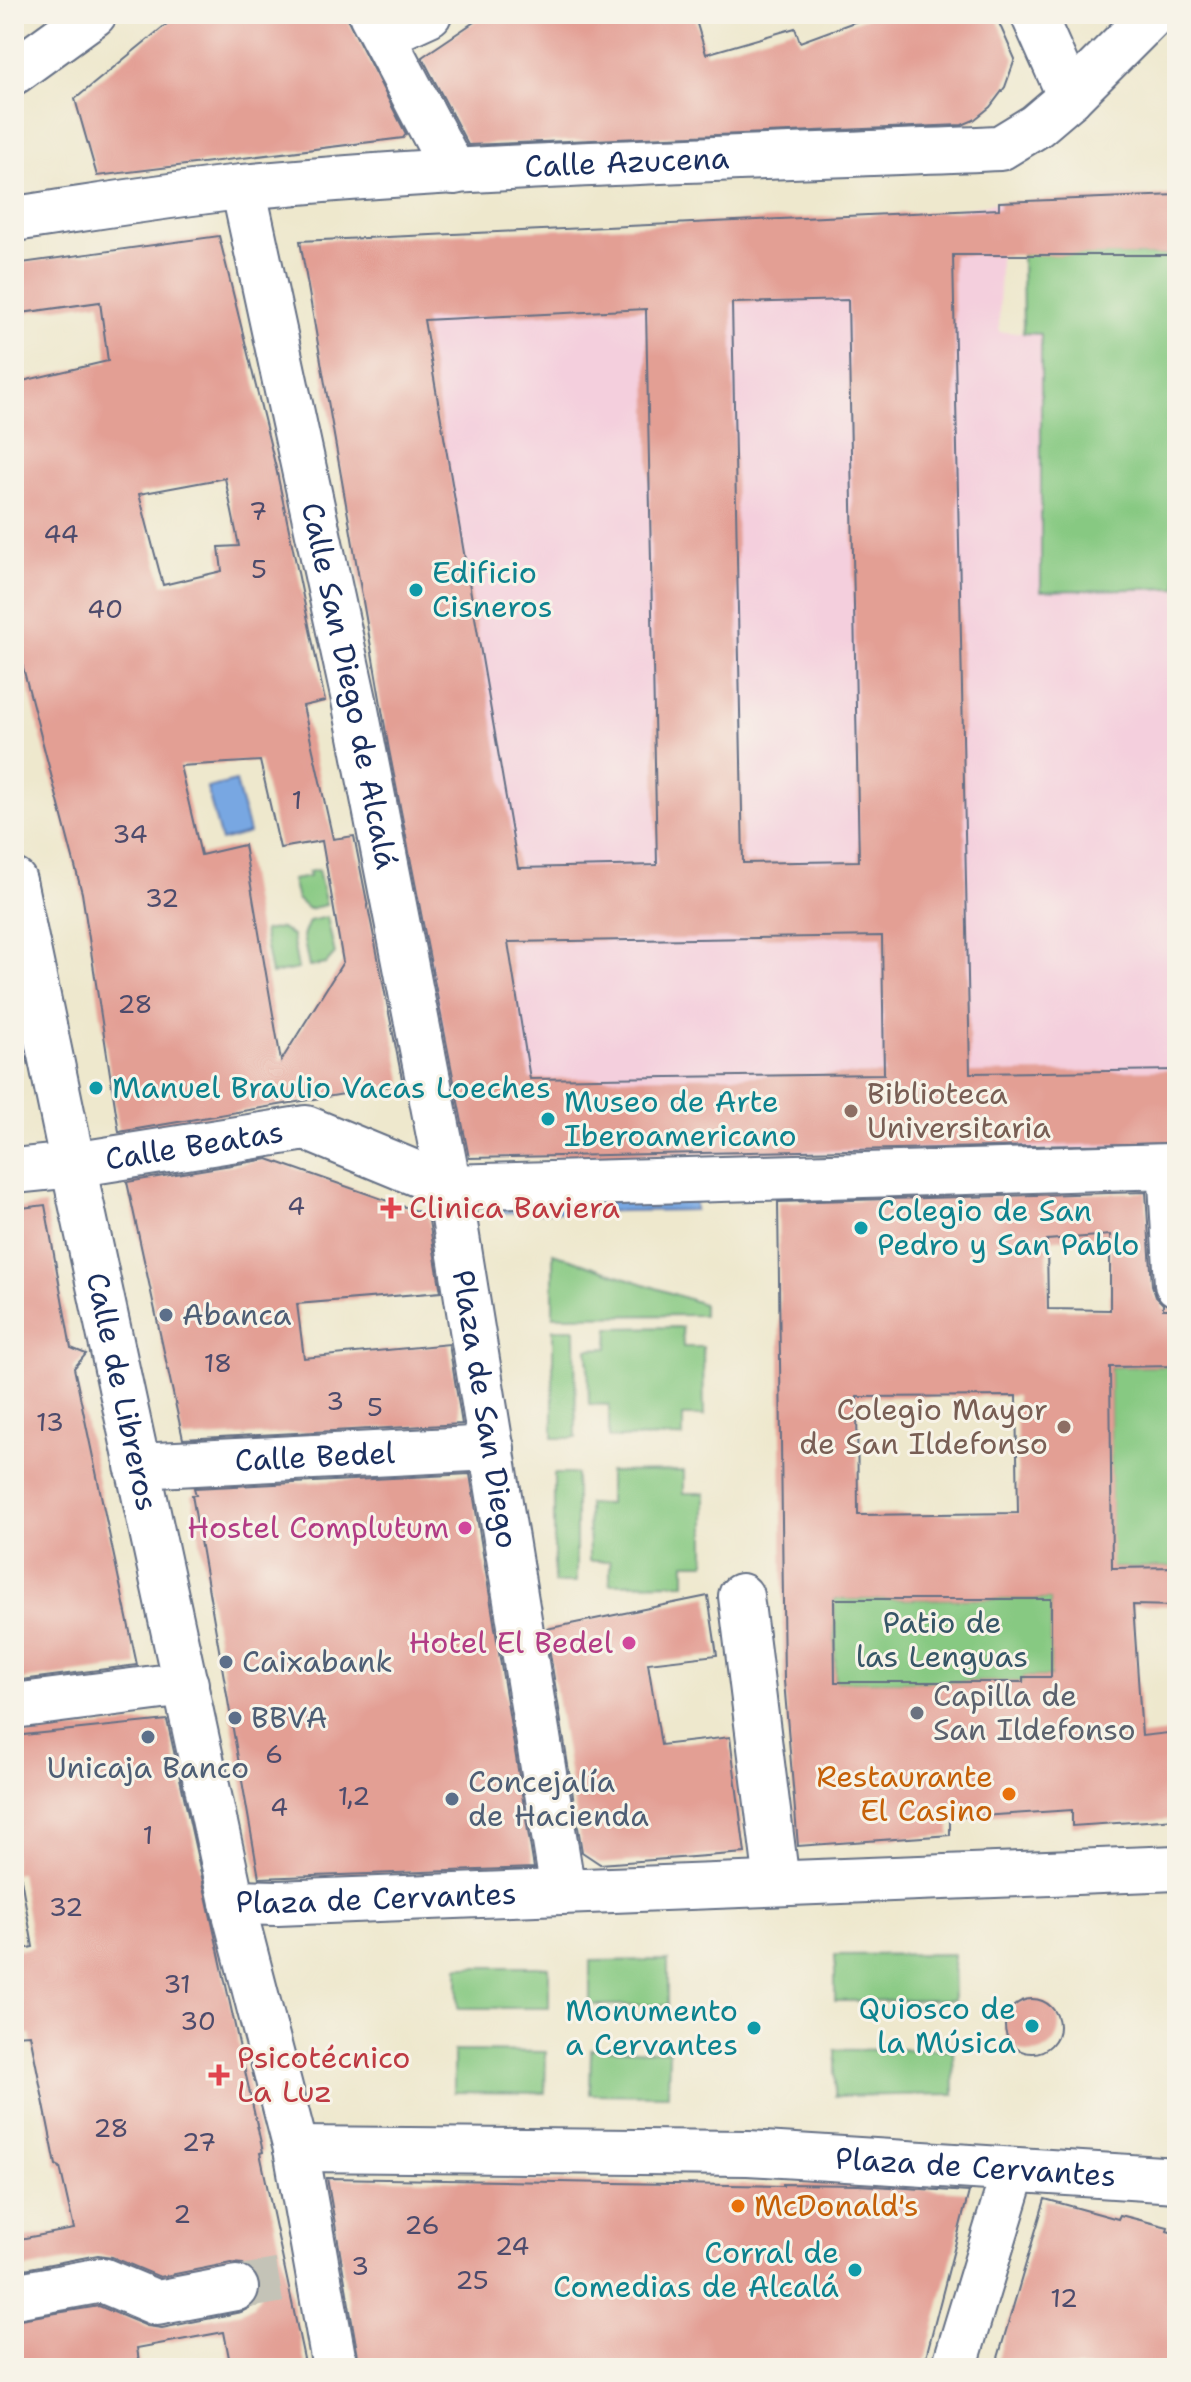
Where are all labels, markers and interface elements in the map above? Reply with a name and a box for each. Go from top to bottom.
street label: Calle Azucena [523,137,730,187]
house number: 7 [249,493,267,528]
street label: Calle San Diego de Alcalá [292,498,408,873]
house number: 44 [43,516,79,551]
house number: 5 [251,551,267,586]
place label: Edificio Cisneros [432,552,553,627]
marker: Edificio Cisneros [407,581,425,599]
house number: 40 [87,591,123,626]
house number: 1 [292,782,302,817]
house number: 34 [112,816,148,851]
house number: 32 [145,880,179,915]
house number: 28 [117,986,153,1021]
place label: Manuel Braulio Vacas Loeches [112,1067,551,1108]
place label: Biblioteca Universitaria [867,1073,1051,1148]
marker: Manuel Braulio Vacas Loeches [87,1079,105,1097]
place label: Museo de Arte Iberoamericano [564,1081,797,1156]
marker: Biblioteca Universitaria [842,1102,860,1120]
marker: Museo de Arte Iberoamericano [539,1110,557,1128]
street label: Calle Beatas [102,1111,286,1180]
place label: Clinica Baviera [409,1187,620,1228]
house number: 4 [287,1188,305,1223]
place label: Colegio de San Pedro y San Pablo [877,1190,1139,1265]
marker: Clinica Baviera [380,1197,402,1219]
marker: Colegio de San Pedro y San Pablo [852,1219,870,1237]
street label: Plaza de San Diego [443,1267,528,1551]
street label: Calle de Libreros [77,1269,168,1515]
place label: Abanca [182,1294,292,1335]
marker: Abanca [157,1306,175,1324]
house number: 18 [204,1345,232,1380]
house number: 3 [326,1383,344,1418]
house number: 5 [367,1389,383,1424]
place label: Colegio Mayor de San Ildefonso [799,1389,1048,1464]
house number: 13 [36,1404,64,1439]
marker: Colegio Mayor de San Ildefonso [1055,1418,1073,1436]
street label: Calle Bedel [234,1432,396,1481]
place label: Hostel Complutum [187,1507,449,1548]
marker: Hostel Complutum [456,1519,474,1537]
park label: Patio de las Lenguas [856,1602,1028,1677]
place label: Hotel El Bedel [409,1622,613,1663]
marker: Hotel El Bedel [620,1634,638,1652]
place label: Caixabank [242,1641,393,1682]
marker: Caixabank [217,1653,235,1671]
place label: Capilla de San Ildefonso [933,1675,1136,1750]
place label: BBVA [251,1697,327,1738]
marker: Capilla de San Ildefonso [908,1704,926,1722]
marker: BBVA [226,1709,244,1727]
marker: Unicaja Banco [139,1728,157,1746]
house number: 6 [265,1736,283,1771]
place label: Unicaja Banco [47,1747,249,1788]
place label: Restaurante El Casino [816,1756,993,1831]
place label: Concejalía de Hacienda [468,1761,649,1836]
house number: 1,2 [338,1778,370,1813]
marker: Restaurante El Casino [1000,1785,1018,1803]
house number: 4 [270,1789,288,1824]
marker: Concejalía de Hacienda [443,1790,461,1808]
house number: 1 [143,1817,153,1852]
street label: Plaza de Cervantes [235,1873,517,1923]
house number: 32 [49,1889,83,1924]
house number: 31 [163,1966,191,2001]
place label: Quiosco de la Música [858,1988,1016,2063]
place label: Monumento a Cervantes [565,1990,738,2065]
house number: 30 [180,2003,216,2038]
marker: Quiosco de la Música [1023,2017,1041,2035]
marker: Monumento a Cervantes [745,2019,763,2037]
place label: Psicotécnico La Luz [237,2037,411,2112]
marker: Psicotécnico La Luz [208,2064,230,2086]
house number: 28 [93,2110,129,2145]
house number: 27 [182,2124,216,2159]
street label: Plaza de Cervantes [834,2138,1117,2196]
place label: McDonald's [754,2185,919,2226]
house number: 2 [173,2196,191,2231]
marker: McDonald's [729,2197,747,2215]
house number: 26 [404,2207,440,2242]
house number: 24 [495,2228,529,2263]
place label: Corral de Comedias de Alcalá [553,2232,839,2307]
house number: 3 [351,2248,369,2283]
marker: Corral de Comedias de Alcalá [846,2261,864,2279]
house number: 25 [455,2262,489,2297]
house number: 12 [1050,2280,1078,2315]

